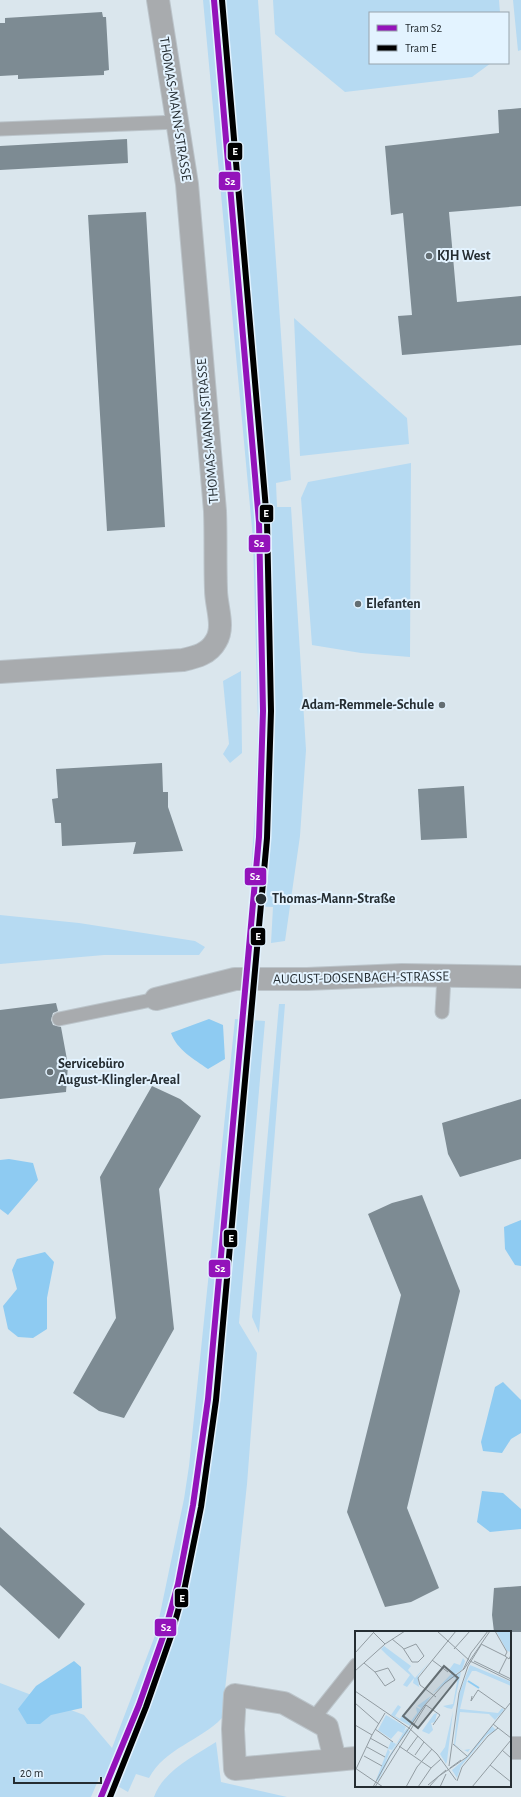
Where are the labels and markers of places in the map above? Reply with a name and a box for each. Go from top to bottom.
place label: KJH West [437,249,491,263]
marker: KJH West [424,251,434,261]
place label: Elefanten [366,597,421,611]
marker: Elefanten [353,599,363,609]
place label: Adam-Remmele-Schule [302,698,434,712]
marker: Adam-Remmele-Schule [437,700,447,710]
marker: Thomas-Mann-Straße [254,892,268,906]
place label: Thomas-Mann-Straße [272,892,396,906]
place label: Servicebüro August-Klingler-Areal [58,1057,180,1087]
marker: Servicebüro August-Klingler-Areal [45,1067,55,1077]

